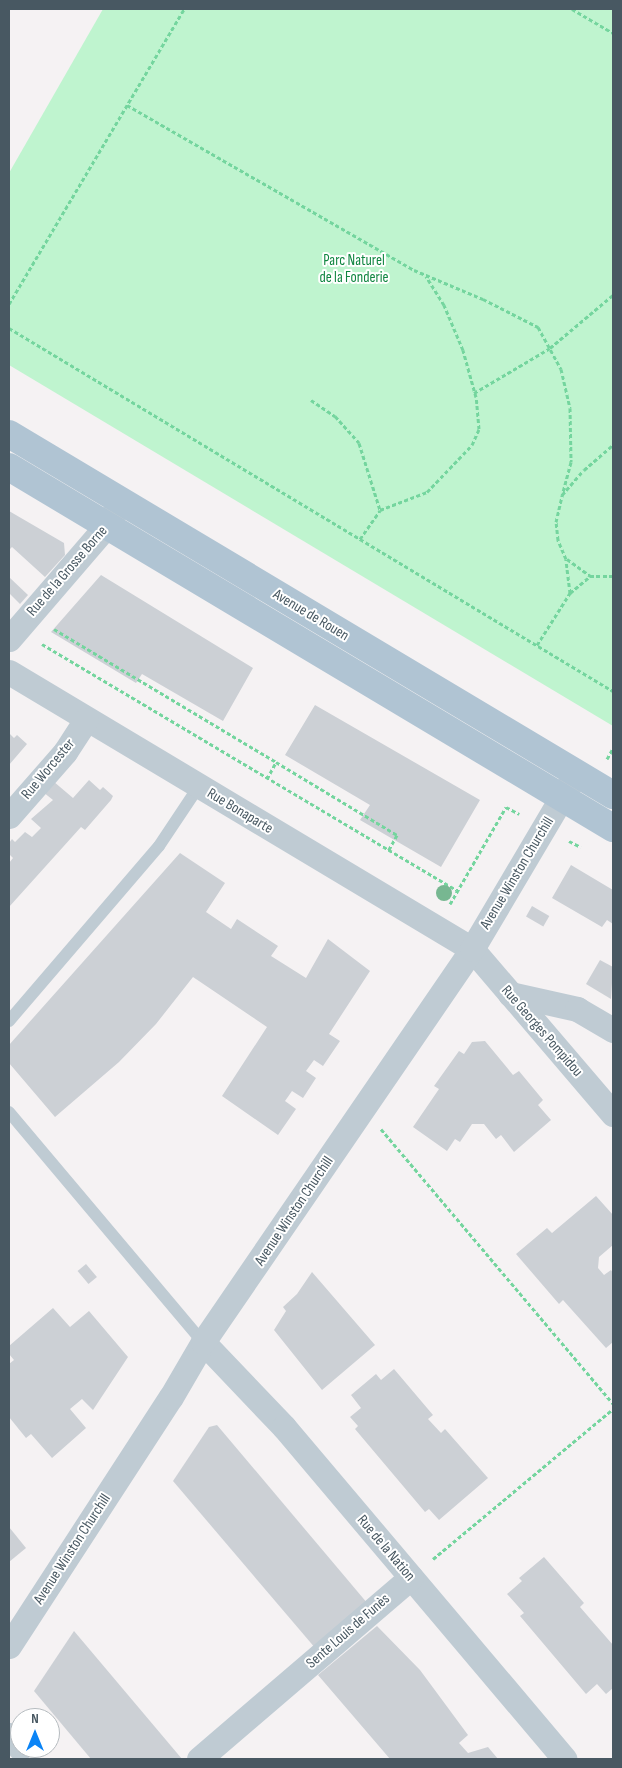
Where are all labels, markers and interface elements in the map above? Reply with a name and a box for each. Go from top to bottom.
park label: Parc Naturel de la Fonderie [319,251,389,286]
street label: Rue de la Grosse Borne [23,522,111,620]
street label: Avenue de Rouen [270,585,352,645]
street label: Rue Worcester [17,735,79,803]
street label: Rue Bonaparte [204,784,276,838]
street label: Avenue Winston Churchill [476,814,558,932]
street label: Rue Georges Pompidou [498,982,586,1080]
street label: Avenue Winston Churchill [251,1153,337,1269]
street label: Avenue Winston Churchill [30,1491,114,1607]
street label: Rue de la Nation [353,1511,419,1585]
street label: Sente Louis de Funès [303,1590,393,1672]
north arrow [10,1708,60,1758]
text: N [31,1710,39,1727]

